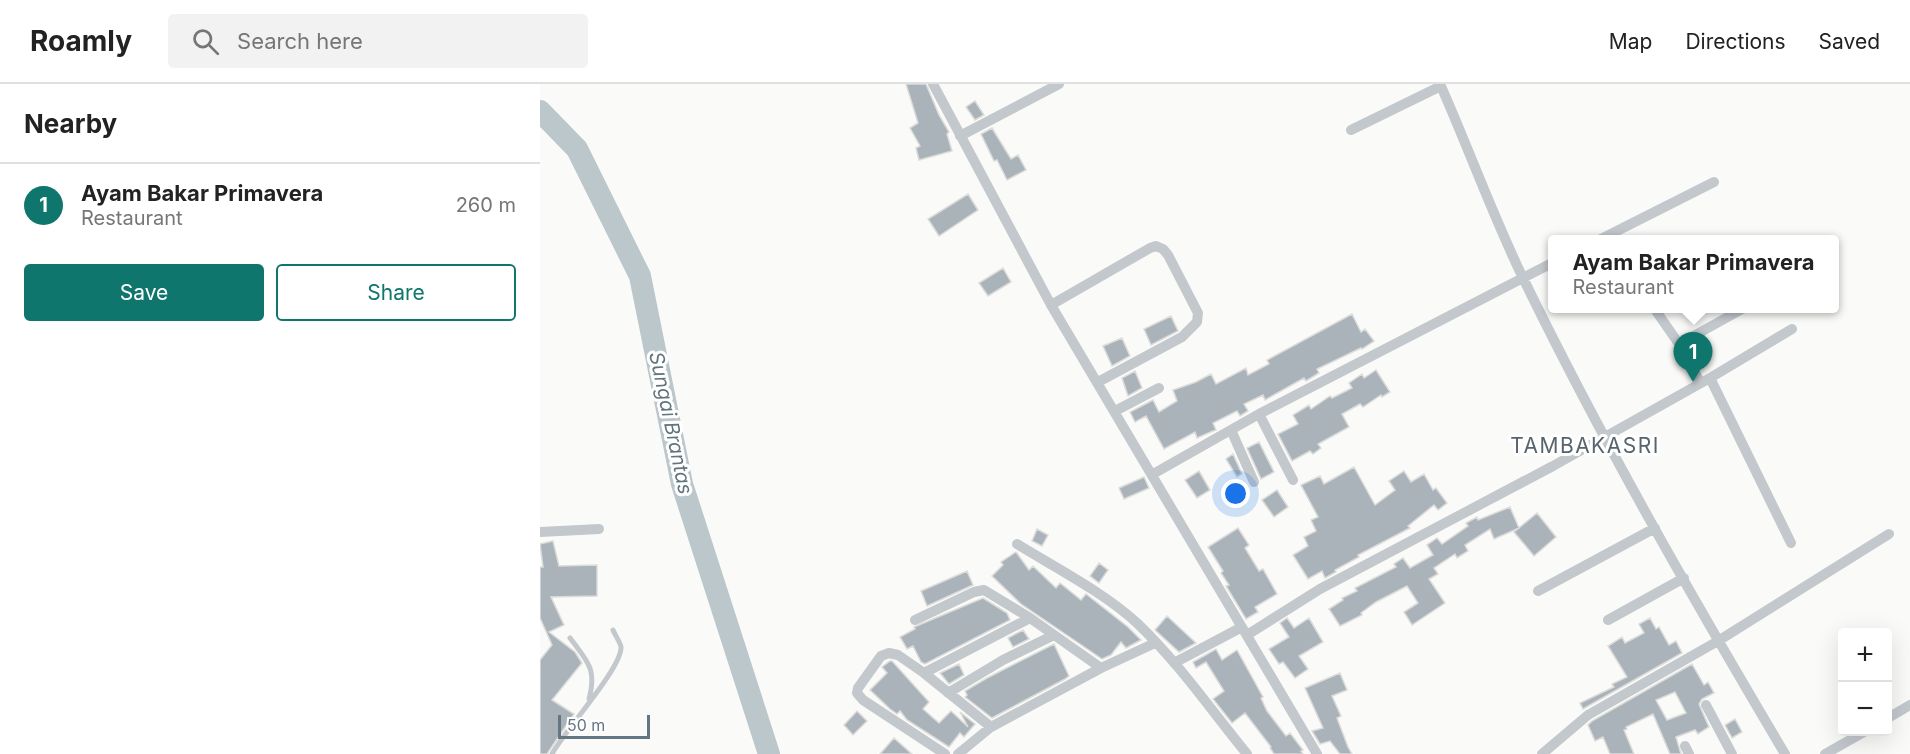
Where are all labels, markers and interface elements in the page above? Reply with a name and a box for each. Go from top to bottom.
search box [168,14,588,68]
text: Roamly [30,24,132,58]
icon: search [189,25,222,58]
text: Search here [237,28,363,54]
text: Map [1609,29,1652,54]
text: Directions [1685,29,1786,54]
text: Saved [1819,29,1880,54]
text: Nearby [24,108,117,139]
text: Ayam Bakar Primavera [81,180,323,206]
text: 1 [39,193,48,217]
text: 260 m [456,193,516,217]
text: Restaurant [81,206,183,230]
popup [1548,235,1839,313]
text: Ayam Bakar Primavera [1572,249,1815,275]
button: Save [24,264,264,321]
button: Share [276,264,516,321]
text: Restaurant [1572,275,1674,299]
pin: 1 [1674,332,1712,382]
water label: Sungai Brantas [644,350,698,496]
district label: TAMBAKASRI [1510,433,1660,458]
your location [1221,479,1250,508]
map controls [1838,628,1892,736]
button: + [1838,628,1892,682]
button: − [1838,682,1892,736]
scale bar [558,712,650,740]
text: 50 m [567,715,605,735]

